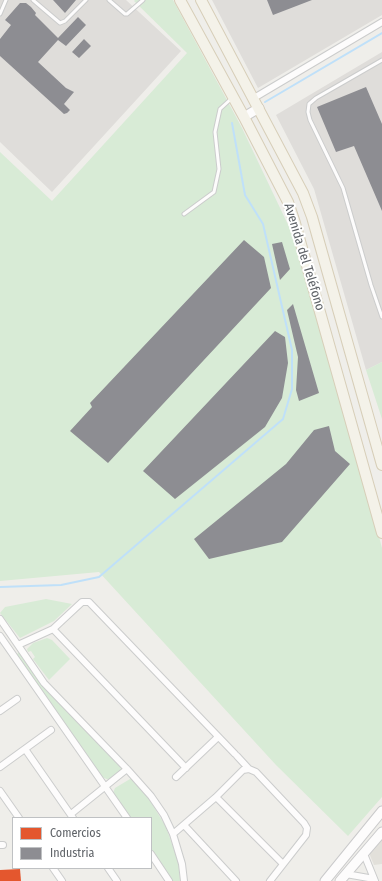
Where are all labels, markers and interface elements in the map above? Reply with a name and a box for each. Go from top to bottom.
street label: Avenida del Teléfono [280,202,328,312]
legend [12,817,152,869]
text: Comercios [50,826,101,840]
text: Industria [50,846,94,860]

